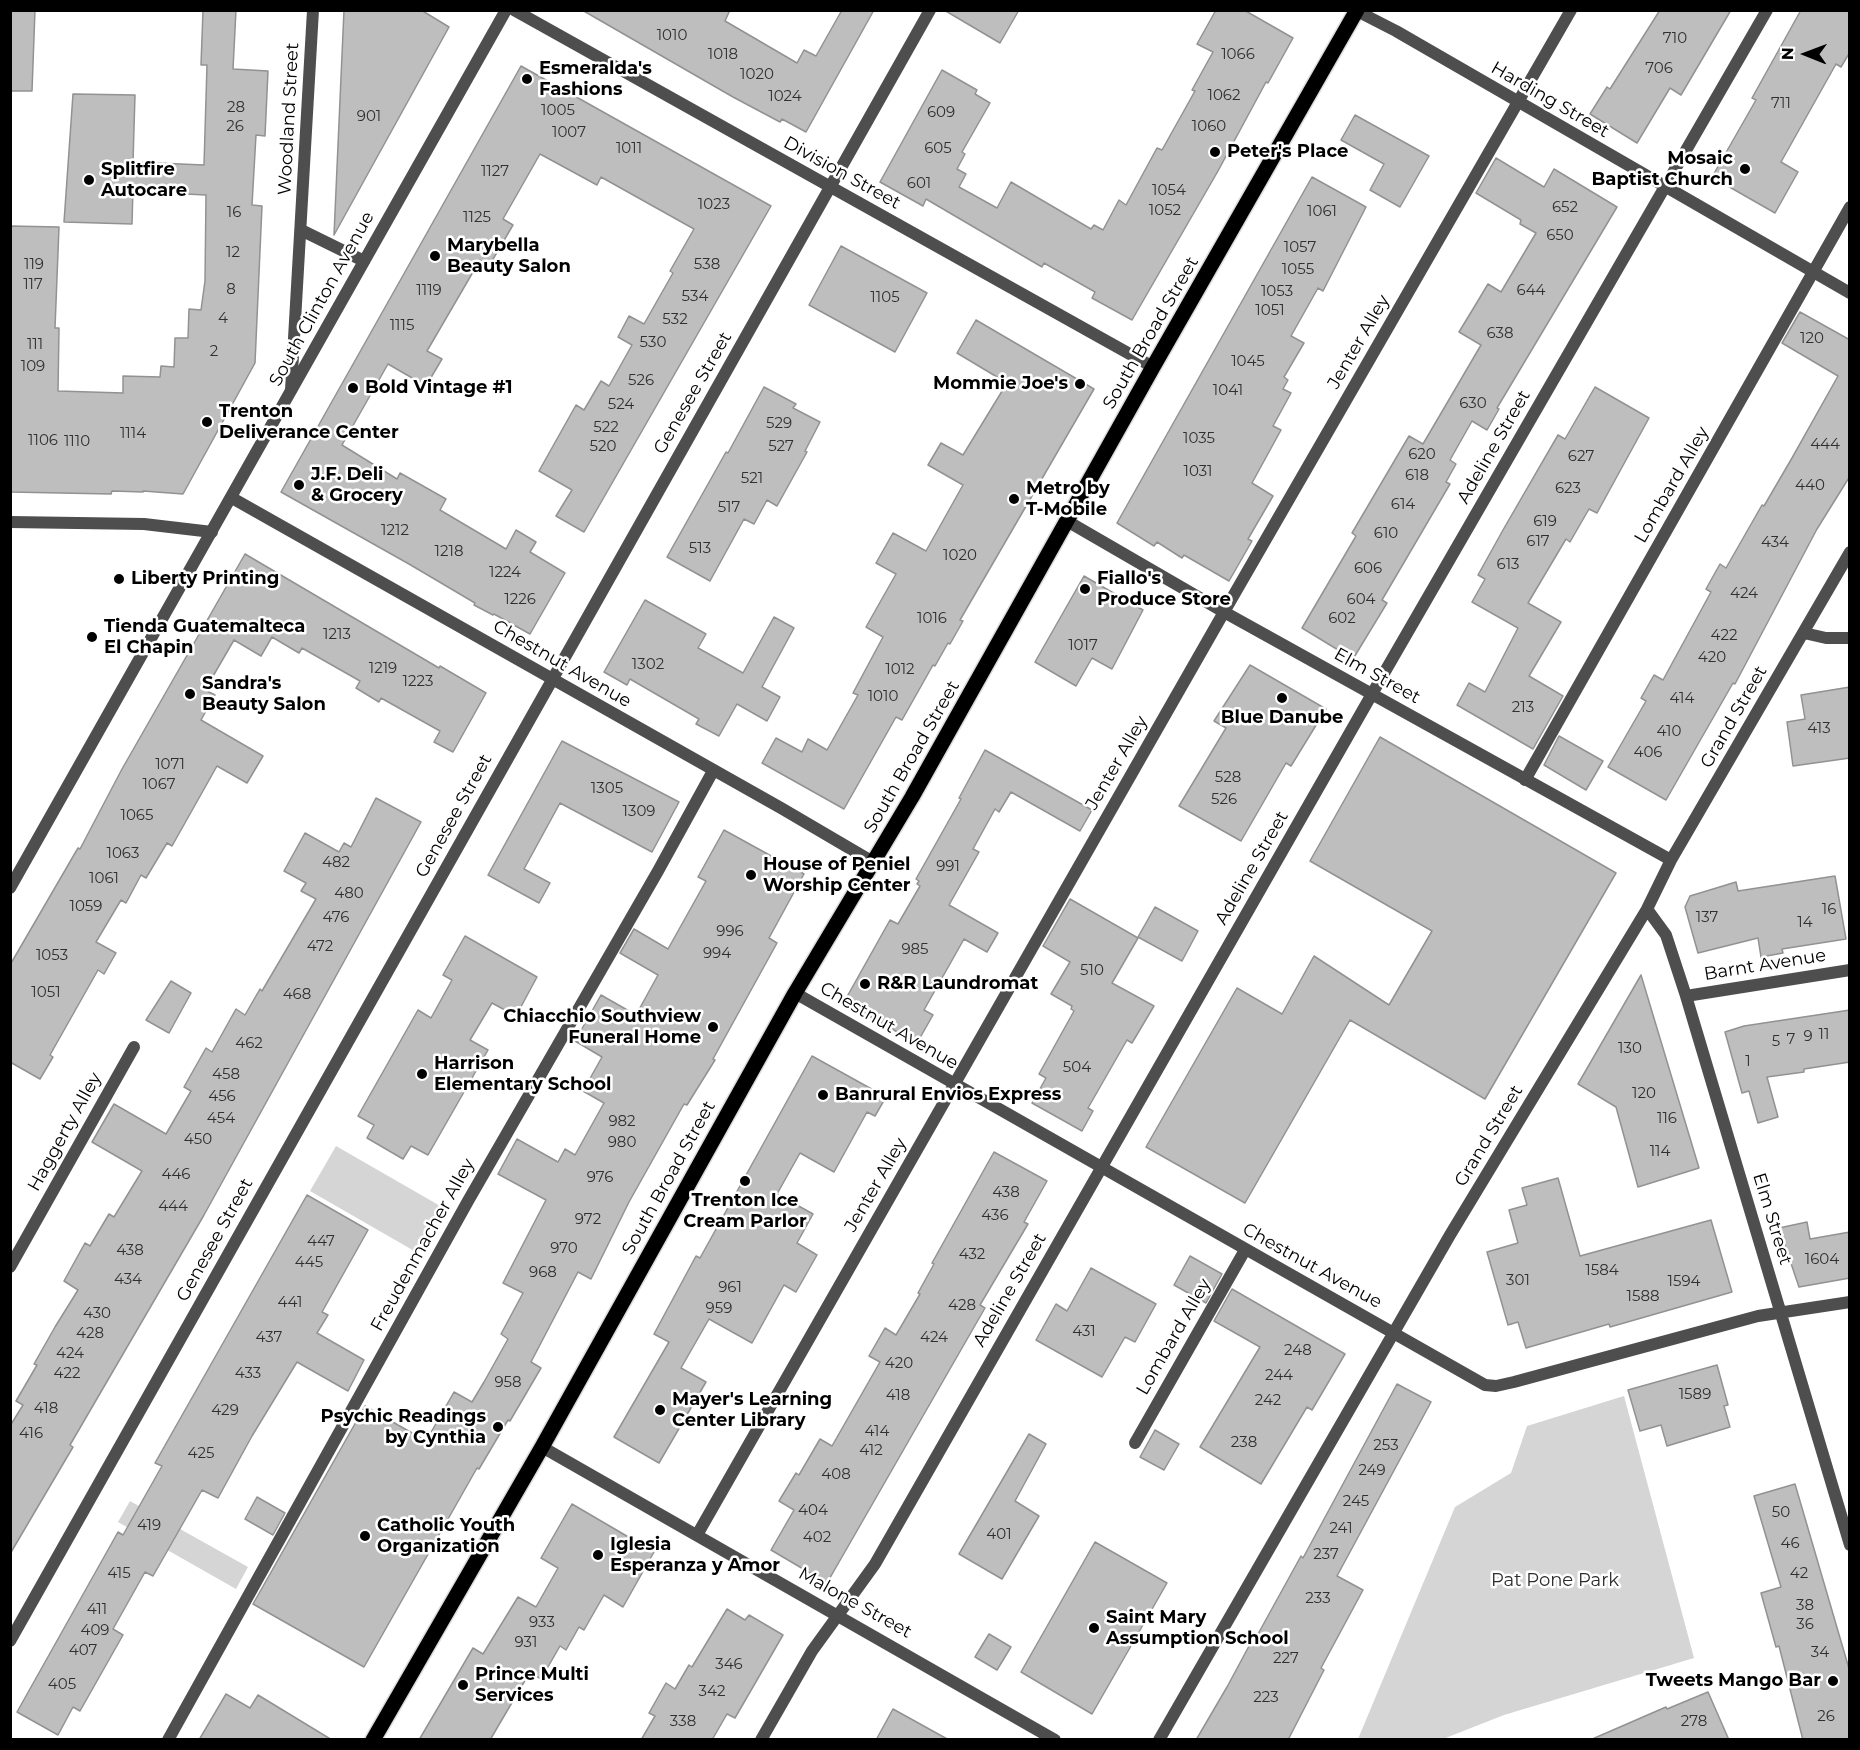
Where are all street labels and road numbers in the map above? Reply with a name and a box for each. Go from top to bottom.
street label: Woodland Street [274,42,304,196]
street label: Harding Street [1487,57,1613,143]
street label: Division Street [780,132,904,214]
street label: South Clinton Avenue [265,208,379,390]
street label: South Broad Street [1099,253,1203,413]
street label: Jenter Alley [1323,291,1395,393]
street label: Genesee Street [649,328,737,458]
street label: Adeline Street [1453,386,1535,508]
street label: Lombard Alley [1630,423,1714,547]
street label: Chestnut Avenue [489,616,635,712]
street label: Elm Street [1330,643,1424,709]
street label: Grand Street [1696,662,1772,772]
street label: South Broad Street [860,677,964,837]
street label: Jenter Alley [1081,712,1153,814]
street label: Genesee Street [411,751,497,881]
street label: Adeline Street [1211,807,1293,929]
street label: Barnt Avenue [1702,945,1828,985]
street label: Chestnut Avenue [816,978,962,1074]
street label: Haggerty Alley [23,1069,107,1195]
street label: Grand Street [1450,1081,1528,1191]
street label: South Broad Street [618,1097,720,1259]
street label: Jenter Alley [840,1134,912,1236]
street label: Freudenmacher Alley [366,1155,480,1335]
street label: Elm Street [1748,1170,1796,1268]
street label: Genesee Street [172,1175,258,1305]
street label: Chestnut Avenue [1238,1219,1386,1313]
street label: Adeline Street [969,1229,1051,1351]
street label: Lombard Alley [1132,1275,1216,1399]
street label: Malone Street [795,1563,915,1643]

